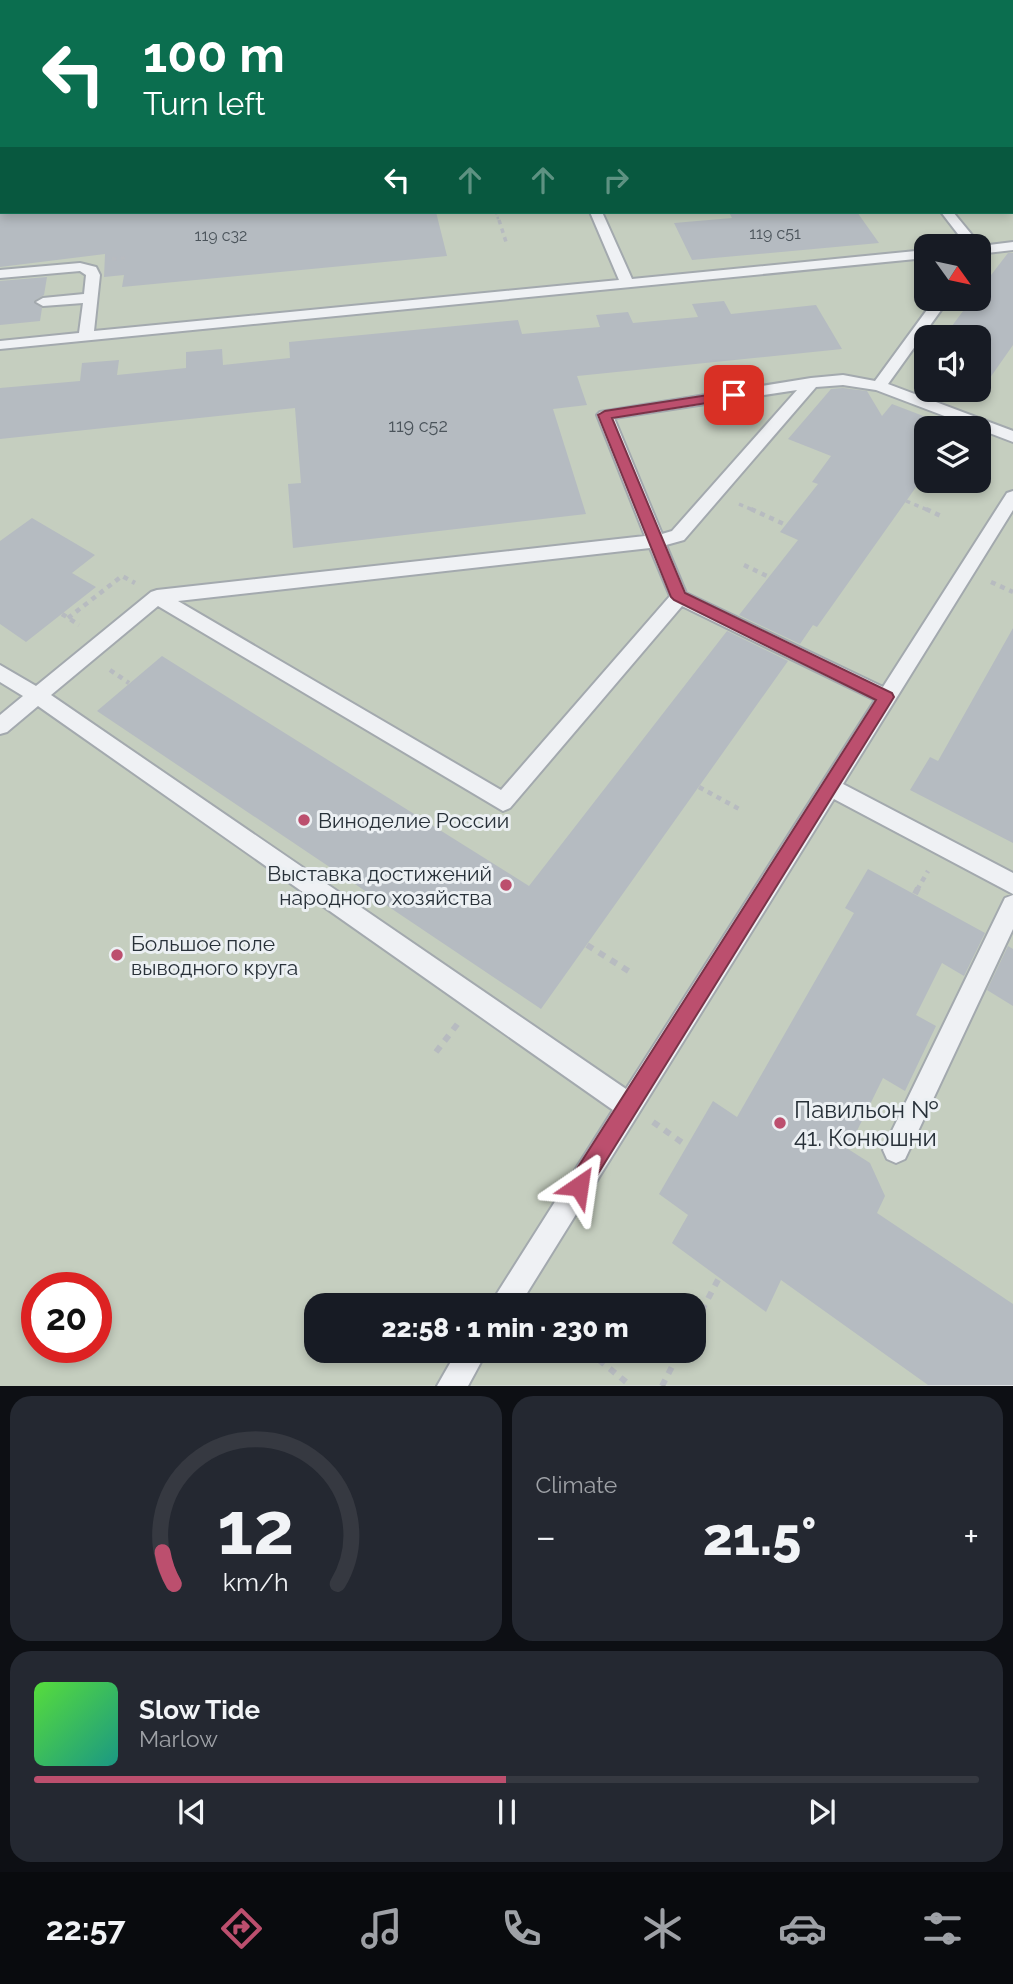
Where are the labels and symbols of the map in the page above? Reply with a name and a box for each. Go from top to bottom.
house number: 119 с51 [749,224,801,243]
house number: 119 с32 [195,226,247,245]
north arrow [914,234,990,312]
pin [704,365,764,425]
house number: 119 с52 [388,415,448,436]
place label: Виноделие России [318,808,509,833]
marker: Виноделие России [296,812,312,828]
place label: Выставка достижений народного хозяйства [267,861,492,910]
marker: Выставка достижений народного хозяйства [498,877,514,893]
place label: Большое поле выводного круга [131,931,298,980]
marker: Большое поле выводного круга [109,947,125,963]
place label: Павильон № 41. Конюшни [794,1095,938,1152]
marker: Павильон № 41. Конюшни [772,1115,788,1131]
position arrow [542,1149,616,1223]
speed limit sign: 20 [21,1272,112,1363]

